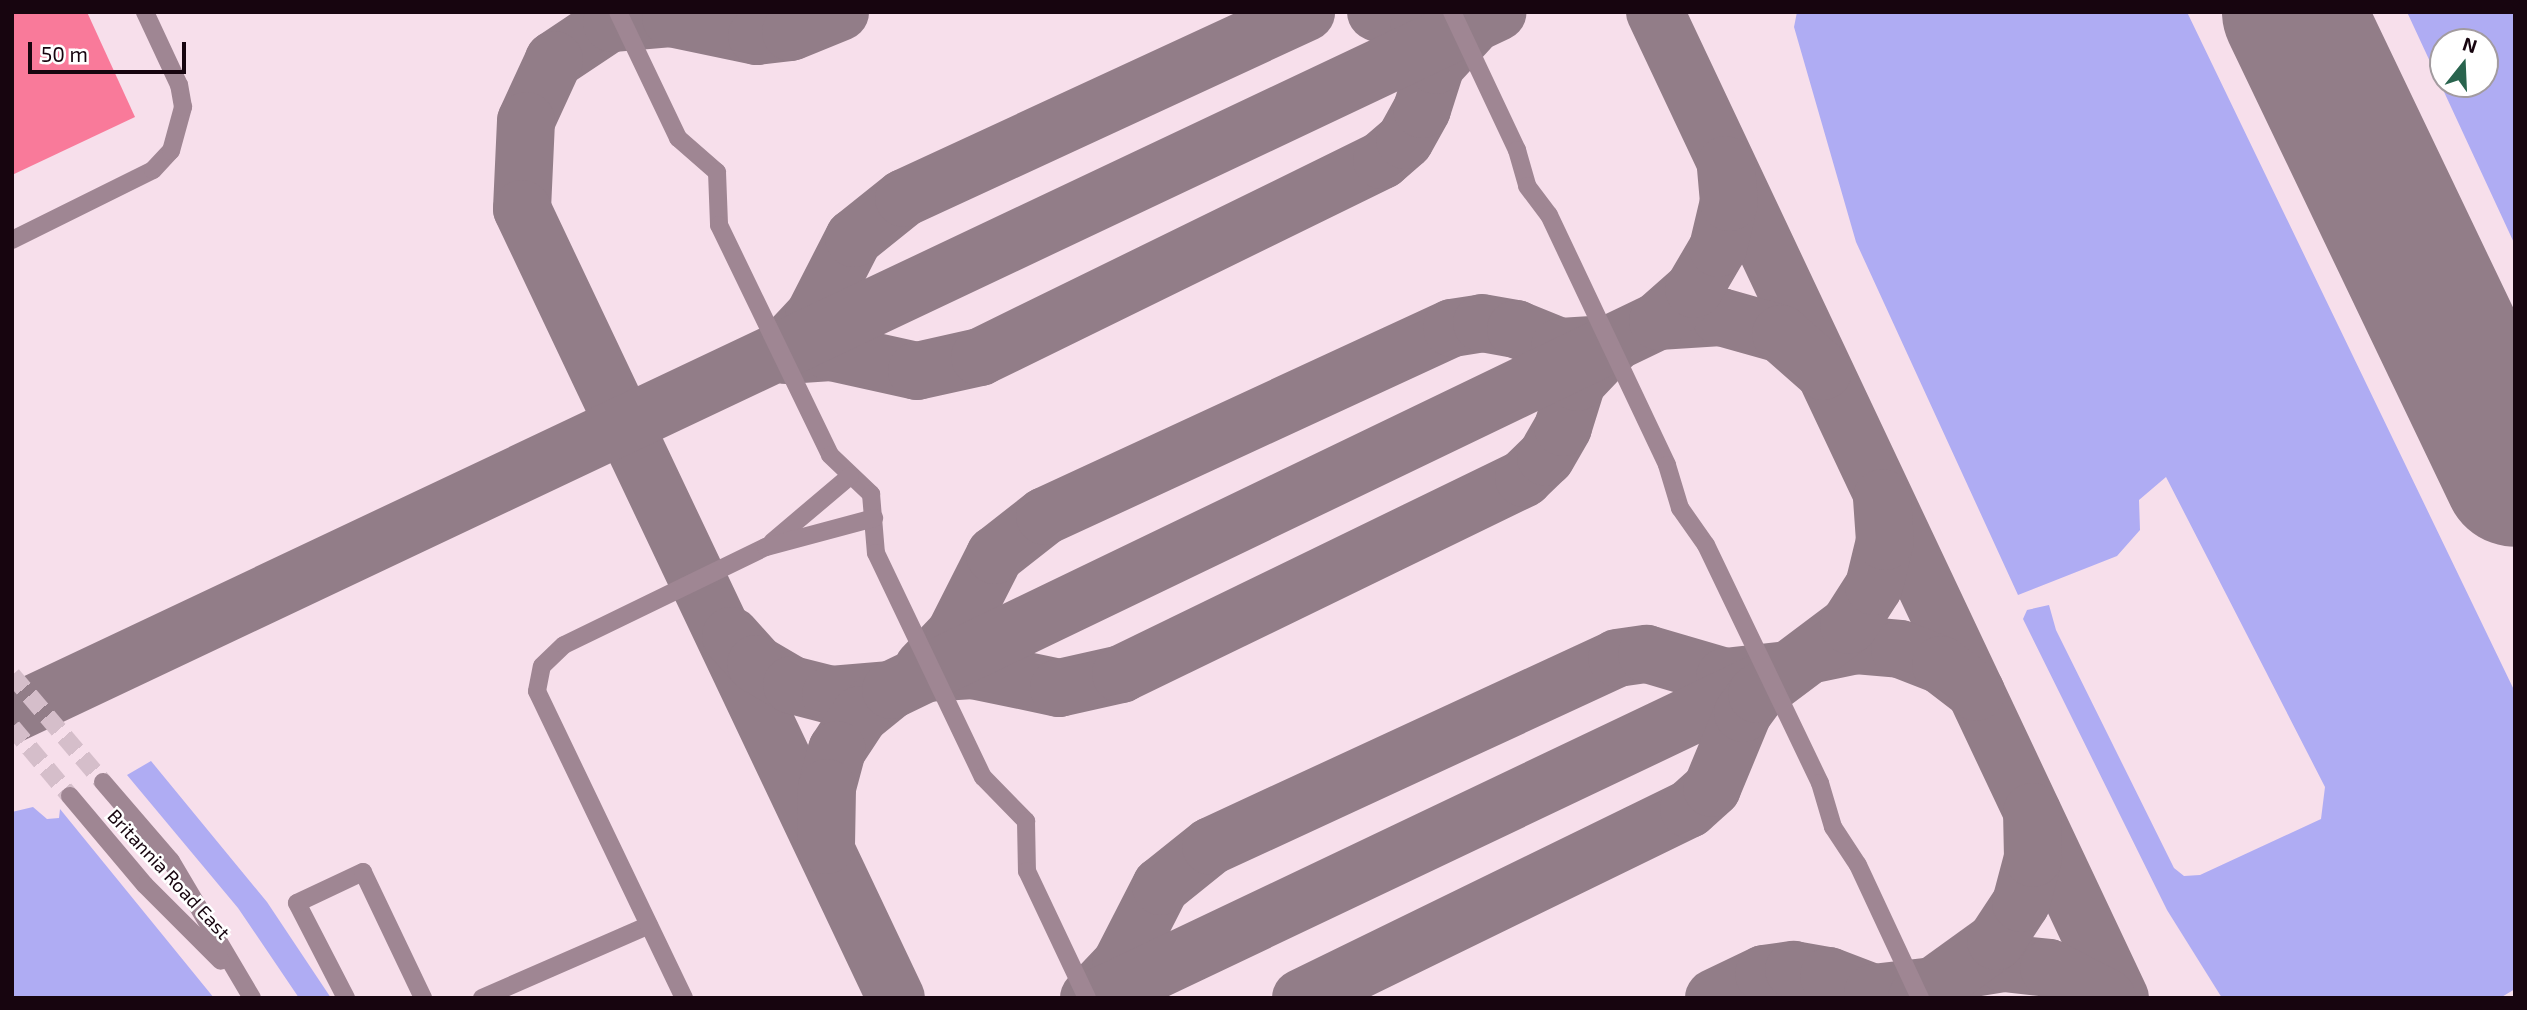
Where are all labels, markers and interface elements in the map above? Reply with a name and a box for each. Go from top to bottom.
scale bar [32,28,189,72]
north arrow [2429,28,2499,98]
text: N [2460,31,2480,58]
text: 50 m [41,41,88,66]
street label: Britannia Road East [103,804,235,944]

